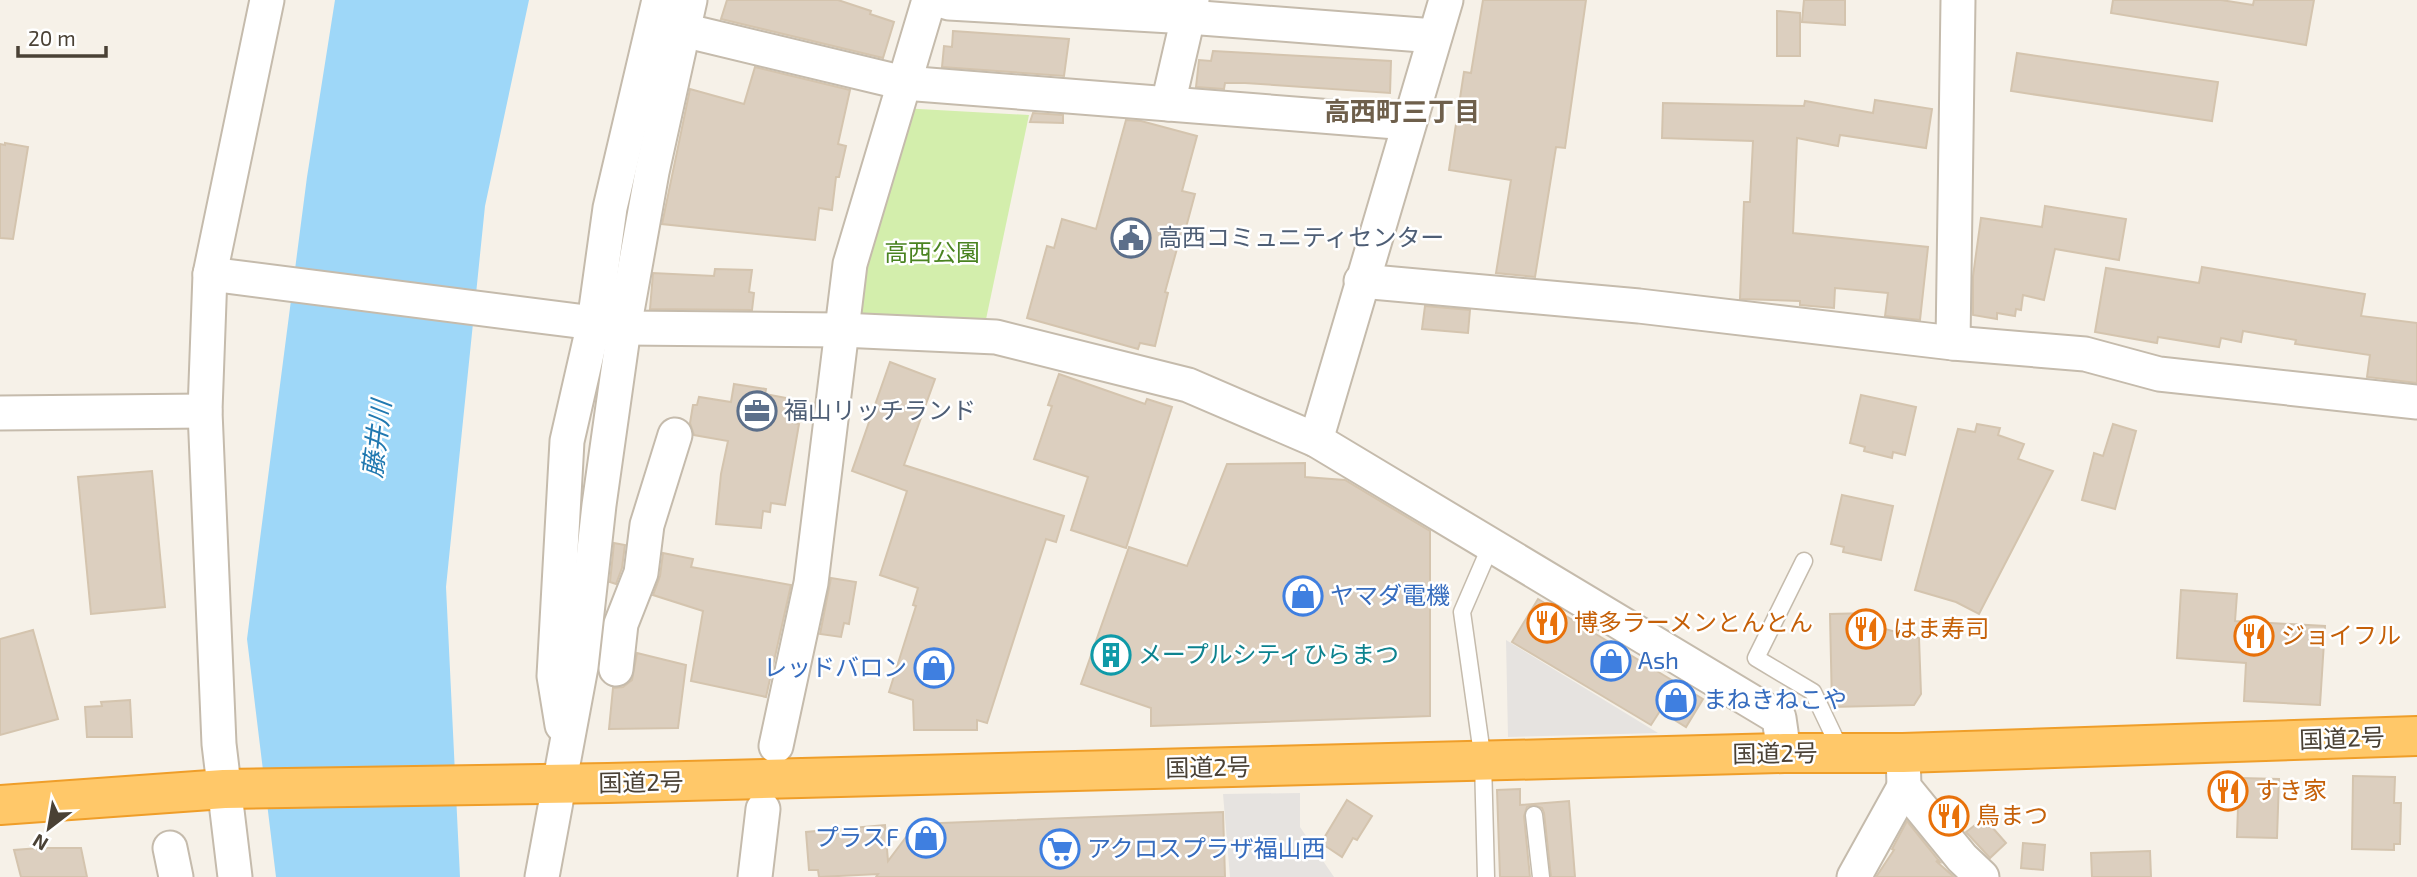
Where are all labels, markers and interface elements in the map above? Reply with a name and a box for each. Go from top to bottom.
scale bar [18,14,105,58]
text: 20 m [28,25,76,50]
district label: 高西町三丁目 [1324,95,1480,126]
public building icon: 高西コミュニティセンター [1110,217,1152,259]
place label: 高西コミュニティセンター [1158,222,1445,251]
park label: 高西公園 [884,237,980,266]
office icon: 福山リッチランド [736,390,778,432]
water label: 藤井川 [355,395,396,479]
place label: 福山リッチランド [784,395,976,424]
shop icon: ヤマダ電機 [1282,575,1324,617]
place label: ヤマダ電機 [1330,580,1450,609]
restaurant icon: 博多ラーメンとんとん [1526,602,1568,644]
place label: 博多ラーメンとんとん [1574,607,1813,636]
restaurant icon: はま寿司 [1845,608,1887,650]
place label: はま寿司 [1893,613,1989,642]
restaurant icon: ジョイフル [2233,615,2275,657]
place label: ジョイフル [2281,620,2401,649]
building icon: メープルシティひらまつ [1090,634,1132,676]
place label: メープルシティひらまつ [1138,639,1399,668]
shop icon: Ash [1590,640,1632,682]
place label: Ash [1638,645,1679,674]
shop icon: レッドバロン [913,647,955,689]
place label: レッドバロン [763,652,907,681]
shop icon: まねきねこや [1655,679,1697,721]
place label: まねきねこや [1703,684,1847,713]
street label: 国道2号 [2299,722,2385,753]
street label: 国道2号 [1732,737,1818,768]
street label: 国道2号 [1165,751,1251,782]
street label: 国道2号 [598,766,684,797]
restaurant icon: すき家 [2207,770,2249,812]
place label: すき家 [2255,775,2327,804]
north arrow [14,793,84,863]
restaurant icon: 鳥まつ [1928,795,1970,837]
place label: 鳥まつ [1976,800,2048,829]
shop icon: プラスF [905,817,947,859]
place label: プラスF [815,822,899,851]
supermarket icon: アクロスプラザ福山西 [1039,828,1081,870]
text: N [28,830,52,856]
place label: アクロスプラザ福山西 [1087,833,1326,862]

